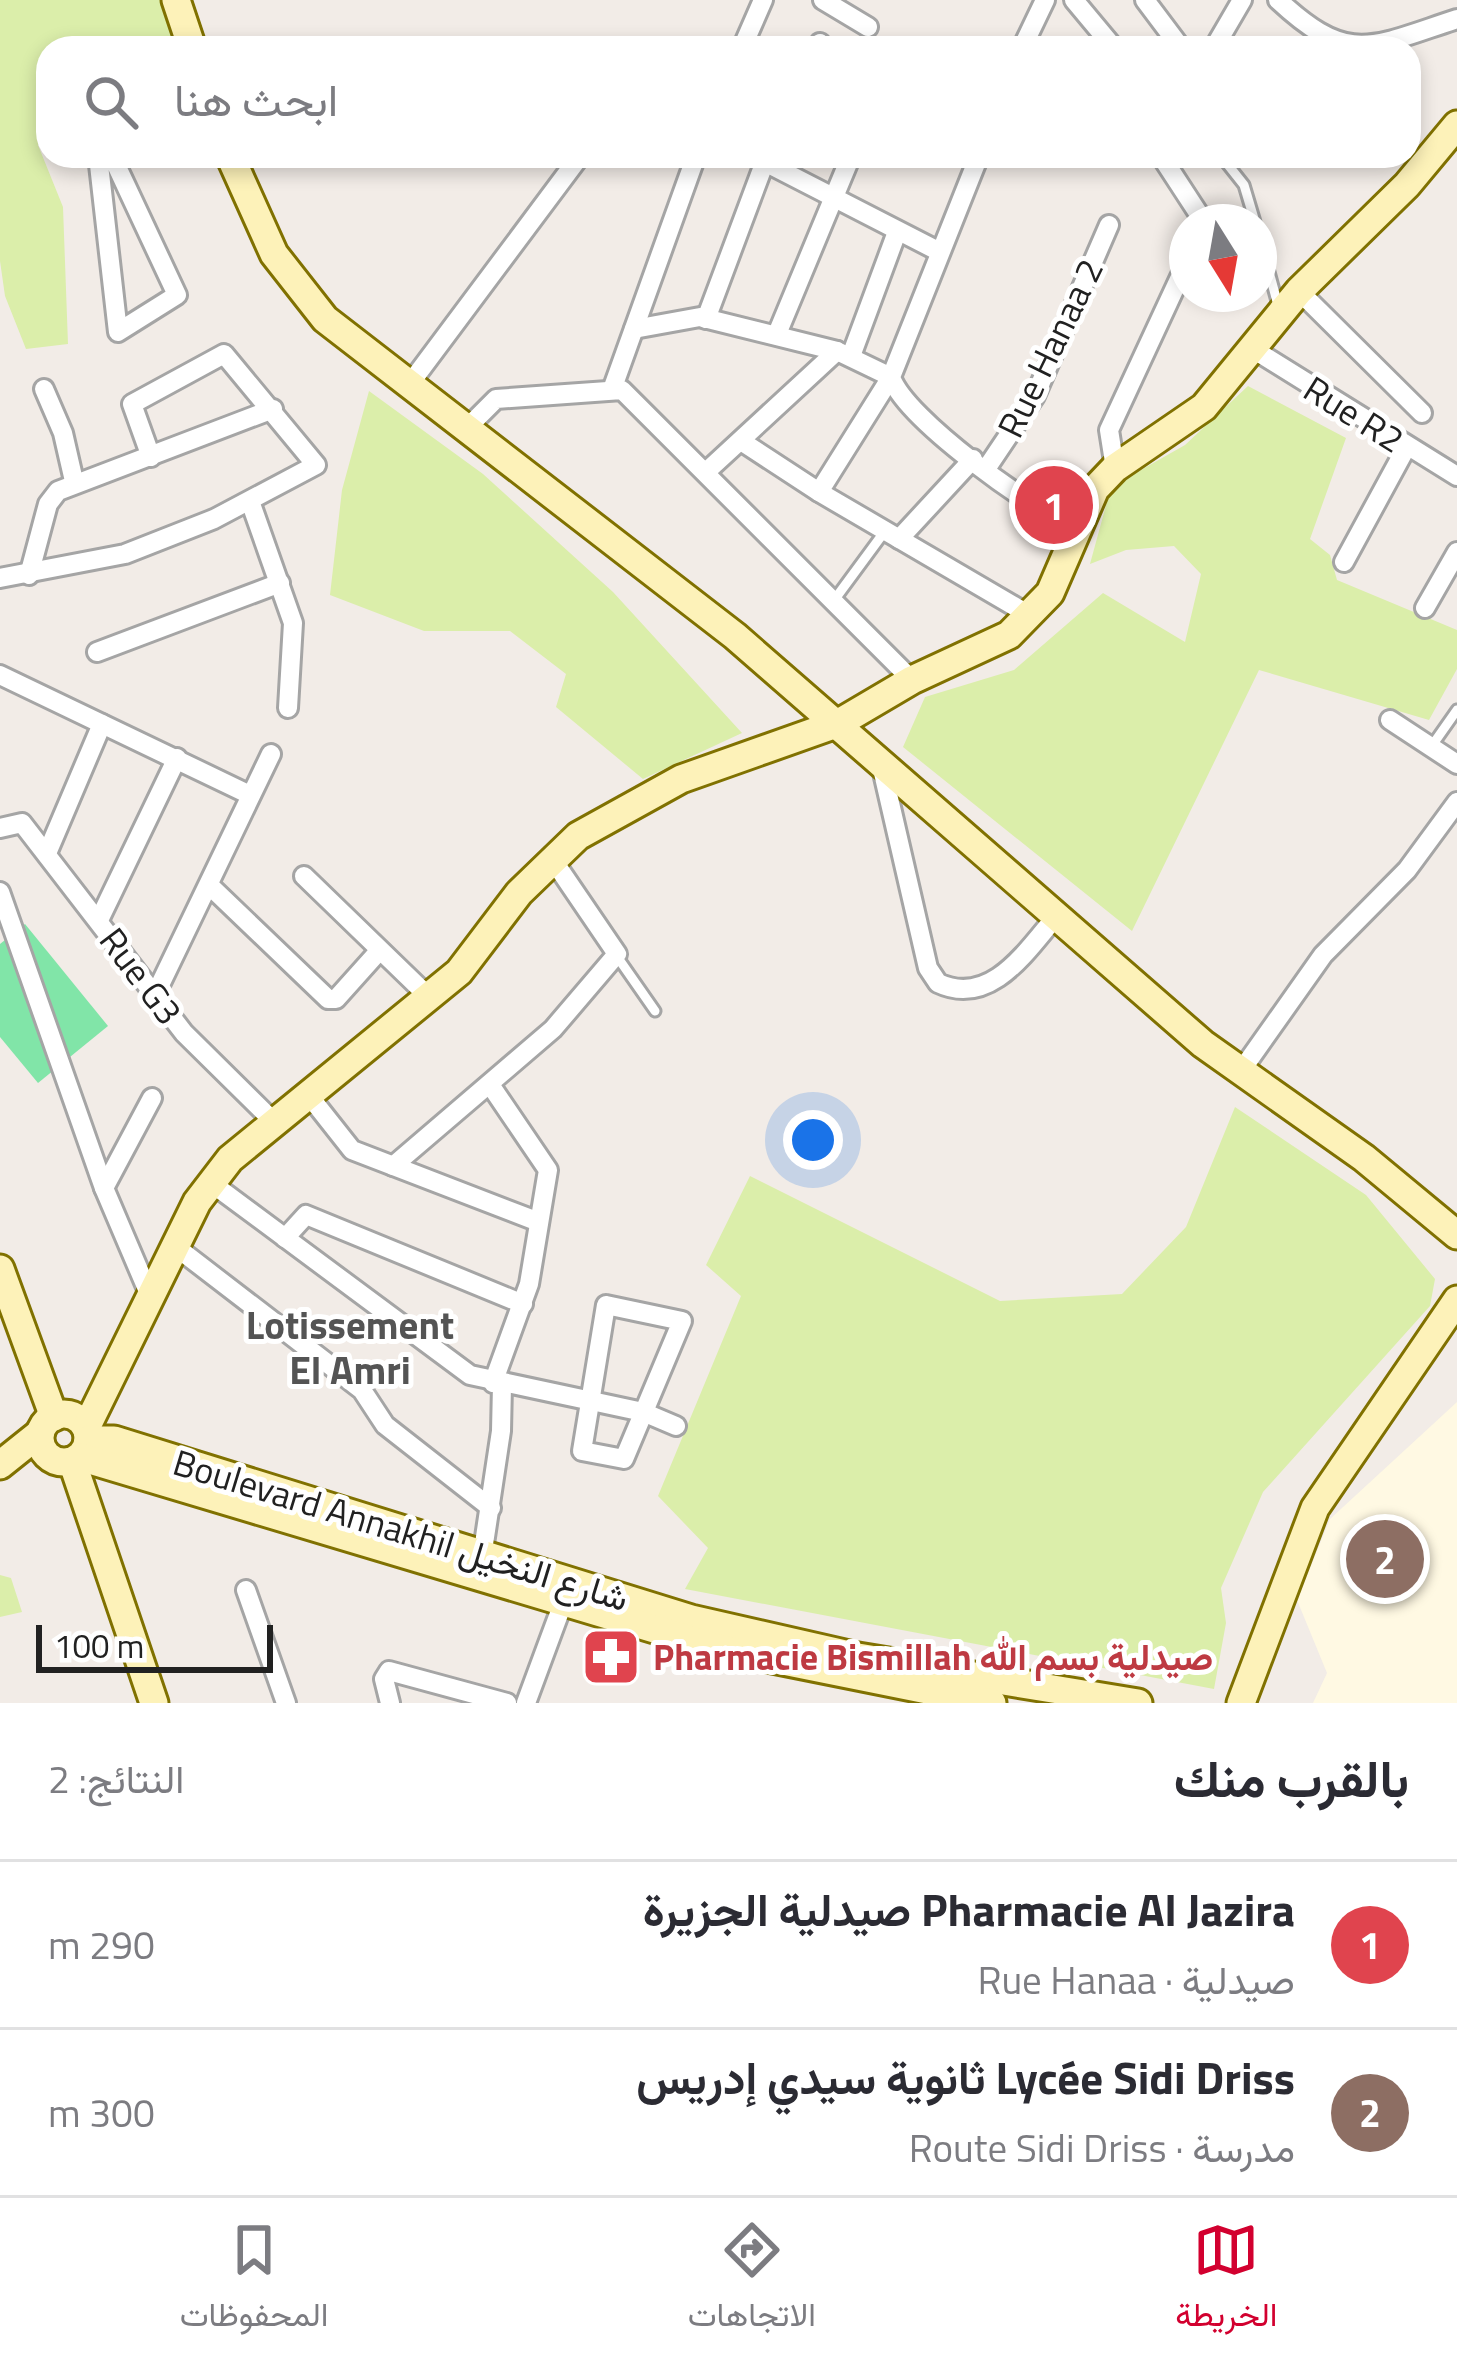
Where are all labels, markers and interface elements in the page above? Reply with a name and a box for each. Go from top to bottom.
search box [36,36,1421,168]
text: ابحث هنا [174,65,338,133]
icon: search [78,69,144,135]
north arrow [1169,204,1277,312]
street label: Rue Hanaa 2 [983,249,1117,447]
street label: Rue R2 [1293,361,1415,466]
pin: 1 [1015,460,1093,550]
street label: Rue G3 [86,915,196,1036]
your location [783,1110,843,1170]
district label: Lotissement El Amri [246,1295,454,1399]
street label: Boulevard Annakhil شارع النخيل [167,1434,636,1625]
pin: 2 [1346,1514,1424,1604]
scale bar [36,1619,273,1672]
text: 100 m [54,1621,144,1671]
pharmacy icon: Pharmacie Bismillah صيدلية بسم الله [580,1626,642,1688]
place label: Pharmacie Bismillah صيدلية بسم الله [653,1629,1213,1684]
text: بالقرب منك [1174,1739,1409,1817]
text: النتائج: 2 [48,1749,184,1808]
text: Pharmacie Al Jazira صيدلية الجزيرة [643,1875,1295,1943]
text: 290 m [48,1915,155,1974]
text: 1 [1359,1915,1381,1974]
text: صيدلية · Rue Hanaa [977,1950,1295,2009]
text: Lycée Sidi Driss ثانوية سيدي إدريس [636,2043,1295,2111]
text: 300 m [48,2083,155,2142]
text: 2 [1359,2083,1381,2142]
text: مدرسة · Route Sidi Driss [909,2118,1295,2177]
tab: المحفوظات [180,2217,328,2344]
tab: الاتجاهات [688,2217,816,2344]
tab: الخريطة [1175,2217,1277,2344]

